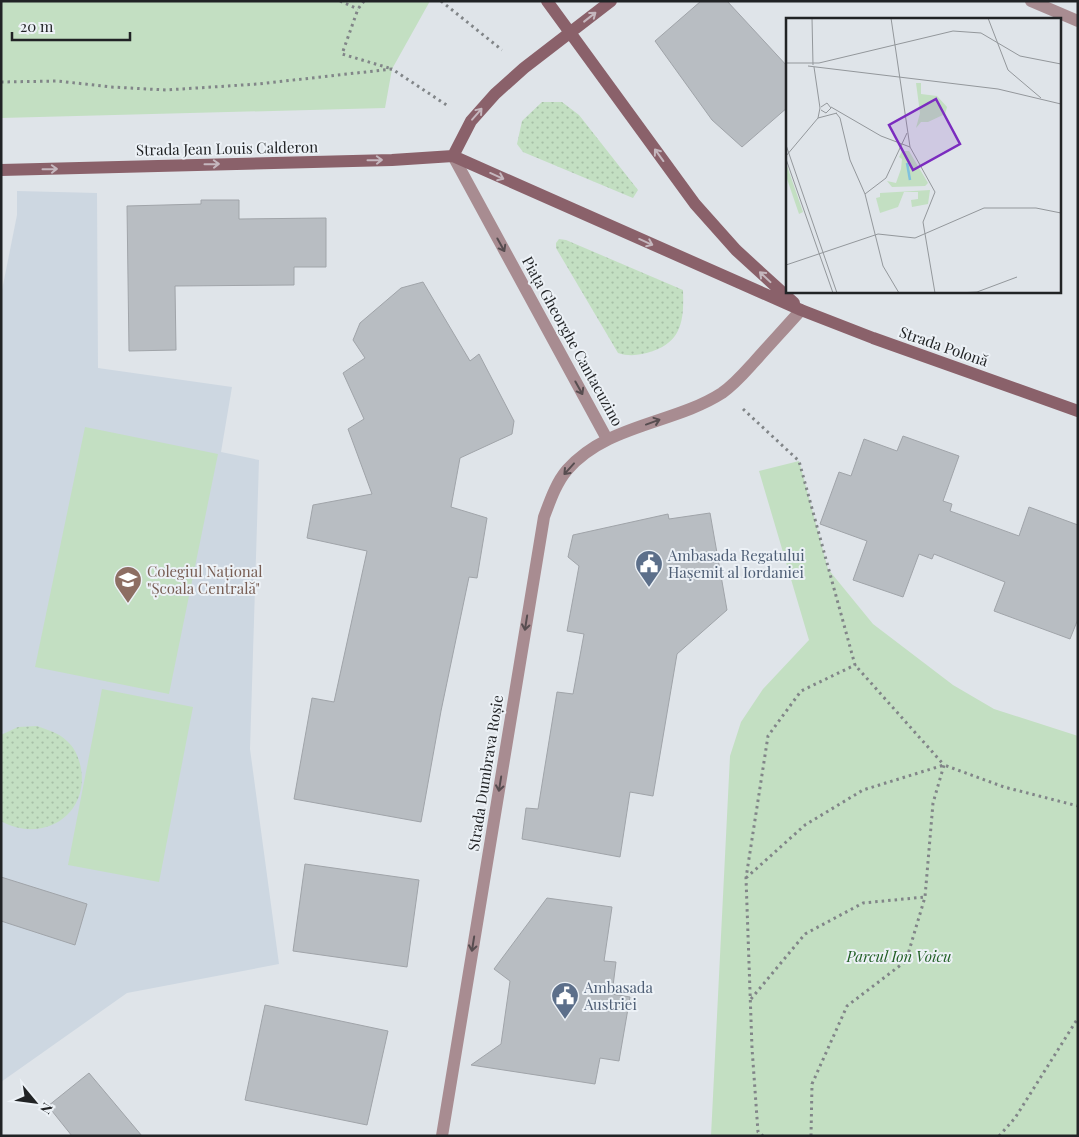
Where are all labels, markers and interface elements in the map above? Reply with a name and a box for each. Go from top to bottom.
scale bar [12,10,130,42]
one-way arrow [583,12,597,22]
text: 20 m [20,16,54,36]
inset map [786,18,1062,292]
one-way arrow [471,108,483,121]
street label: Strada Jean Louis Calderon [136,136,318,160]
one-way arrow [654,148,664,162]
one-way arrow [366,155,383,165]
one-way arrow [204,159,220,169]
one-way arrow [42,164,58,173]
one-way arrow [490,172,505,181]
one-way arrow [638,237,653,247]
one-way arrow [497,238,507,252]
street label: Piața Gheorghe Cantacuzino [518,253,628,429]
one-way arrow [759,271,772,283]
street label: Strada Polonă [897,321,992,371]
one-way arrow [575,380,584,395]
one-way arrow [645,417,660,426]
one-way arrow [563,463,575,476]
place label: Ambasada Regatului Haşemit al Iordaniei [667,545,805,582]
public building icon: Ambasada Regatului Haşemit al Iordaniei [634,549,664,588]
place label: Colegiul Național "Școala Centrală" [147,561,263,598]
school or university icon: Colegiul Național "Școala Centrală" [113,565,143,604]
one-way arrow [521,615,531,631]
street label: Strada Dumbrava Roșie [463,694,507,852]
one-way arrow [494,775,504,791]
one-way arrow [468,936,478,952]
park label: Parcul Ion Voicu [845,946,952,966]
place label: Ambasada Austriei [583,977,654,1014]
public building icon: Ambasada Austriei [550,981,580,1020]
north arrow [10,1077,60,1127]
text: N [36,1100,58,1118]

